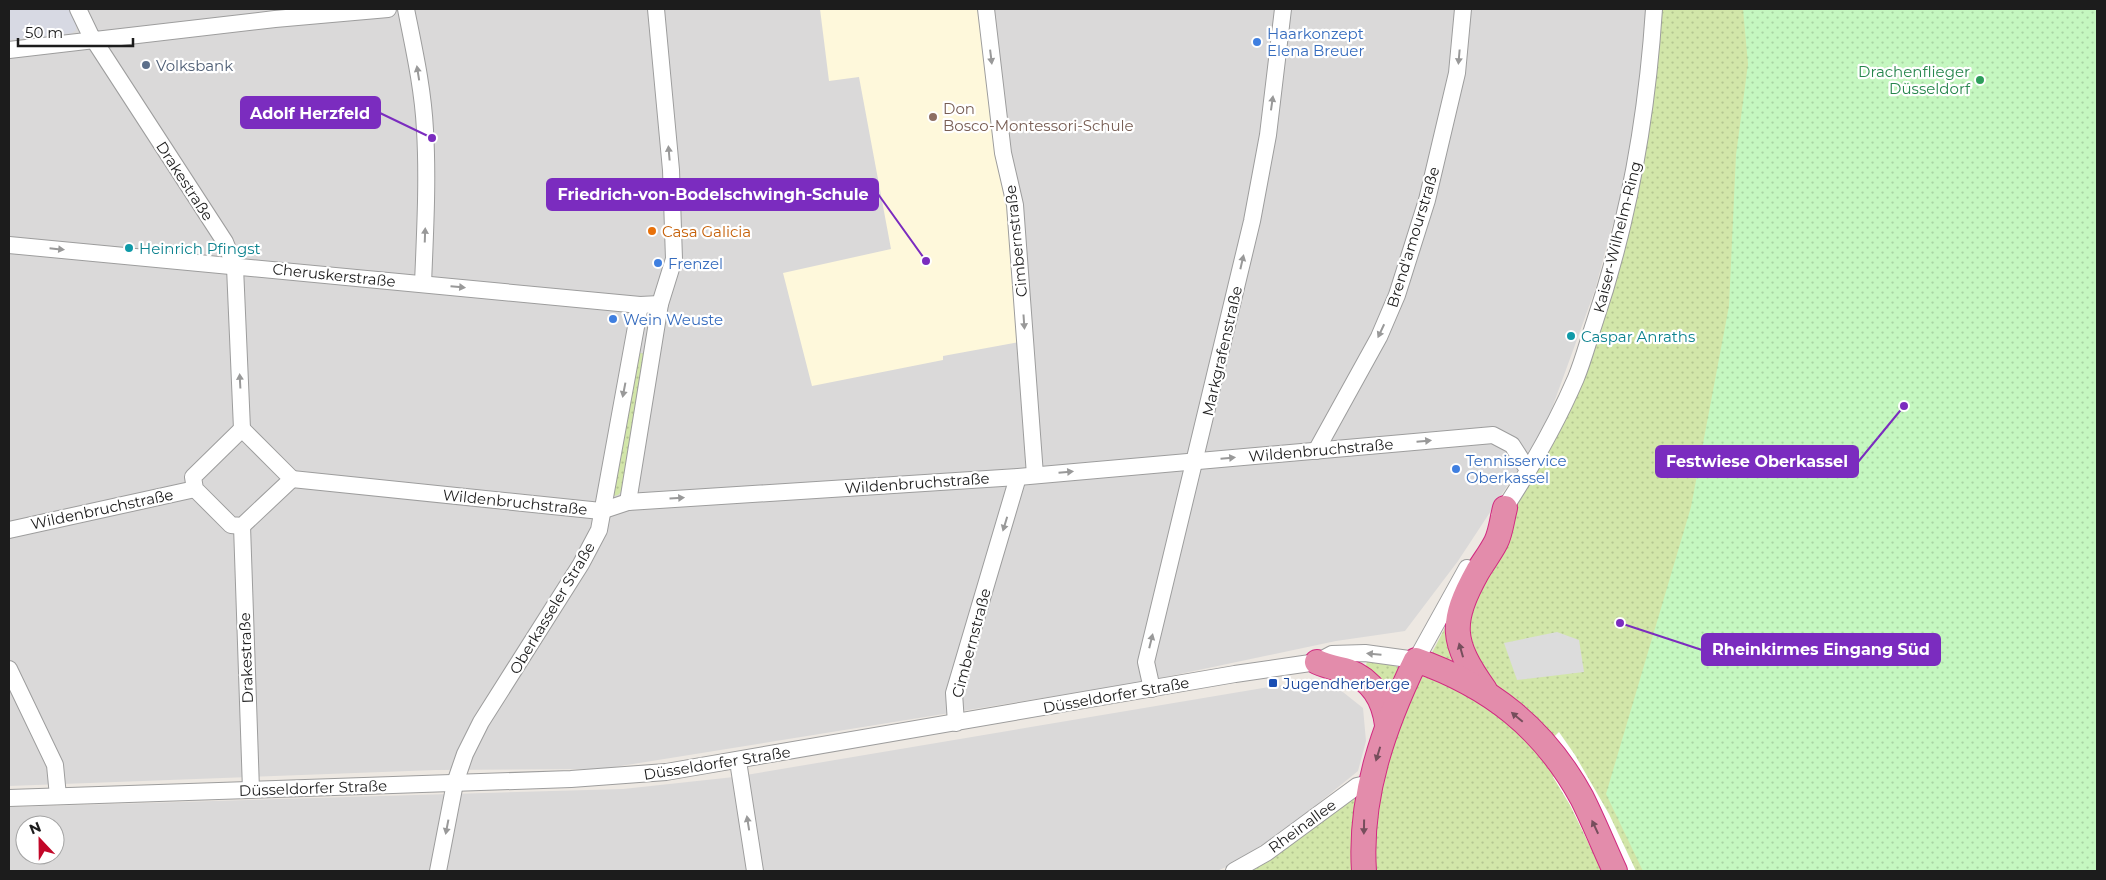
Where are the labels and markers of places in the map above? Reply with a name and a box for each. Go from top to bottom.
place label: Haarkonzept Elena Breuer [1267,24,1364,60]
marker: Haarkonzept Elena Breuer [1251,36,1263,48]
place label: Volksbank [156,56,233,75]
marker: Volksbank [140,59,152,71]
place label: Drachenflieger Düsseldorf [1858,62,1971,98]
marker: Drachenflieger Düsseldorf [1974,74,1986,86]
callout: Adolf Herzfeld [241,97,380,128]
place label: Don Bosco-Montessori-Schule [943,99,1134,135]
marker: Don Bosco-Montessori-Schule [927,111,939,123]
callout: Friedrich-von-Bodelschwingh-Schule [547,179,878,210]
place label: Casa Galicia [662,222,751,241]
marker: Casa Galicia [646,225,658,237]
place label: Heinrich Pfingst [139,239,261,258]
marker: Heinrich Pfingst [123,242,135,254]
place label: Frenzel [668,254,723,273]
marker: Frenzel [652,257,664,269]
place label: Wein Weuste [623,310,723,329]
marker: Wein Weuste [607,313,619,325]
place label: Caspar Anraths [1581,327,1695,346]
marker: Caspar Anraths [1565,330,1577,342]
callout: Festwiese Oberkassel [1656,446,1858,477]
place label: Tennisservice Oberkassel [1466,451,1567,487]
marker: Tennisservice Oberkassel [1450,463,1462,475]
callout: Rheinkirmes Eingang Süd [1702,634,1940,665]
place label: Jugendherberge [1282,674,1410,693]
marker: Jugendherberge [1267,677,1279,689]

